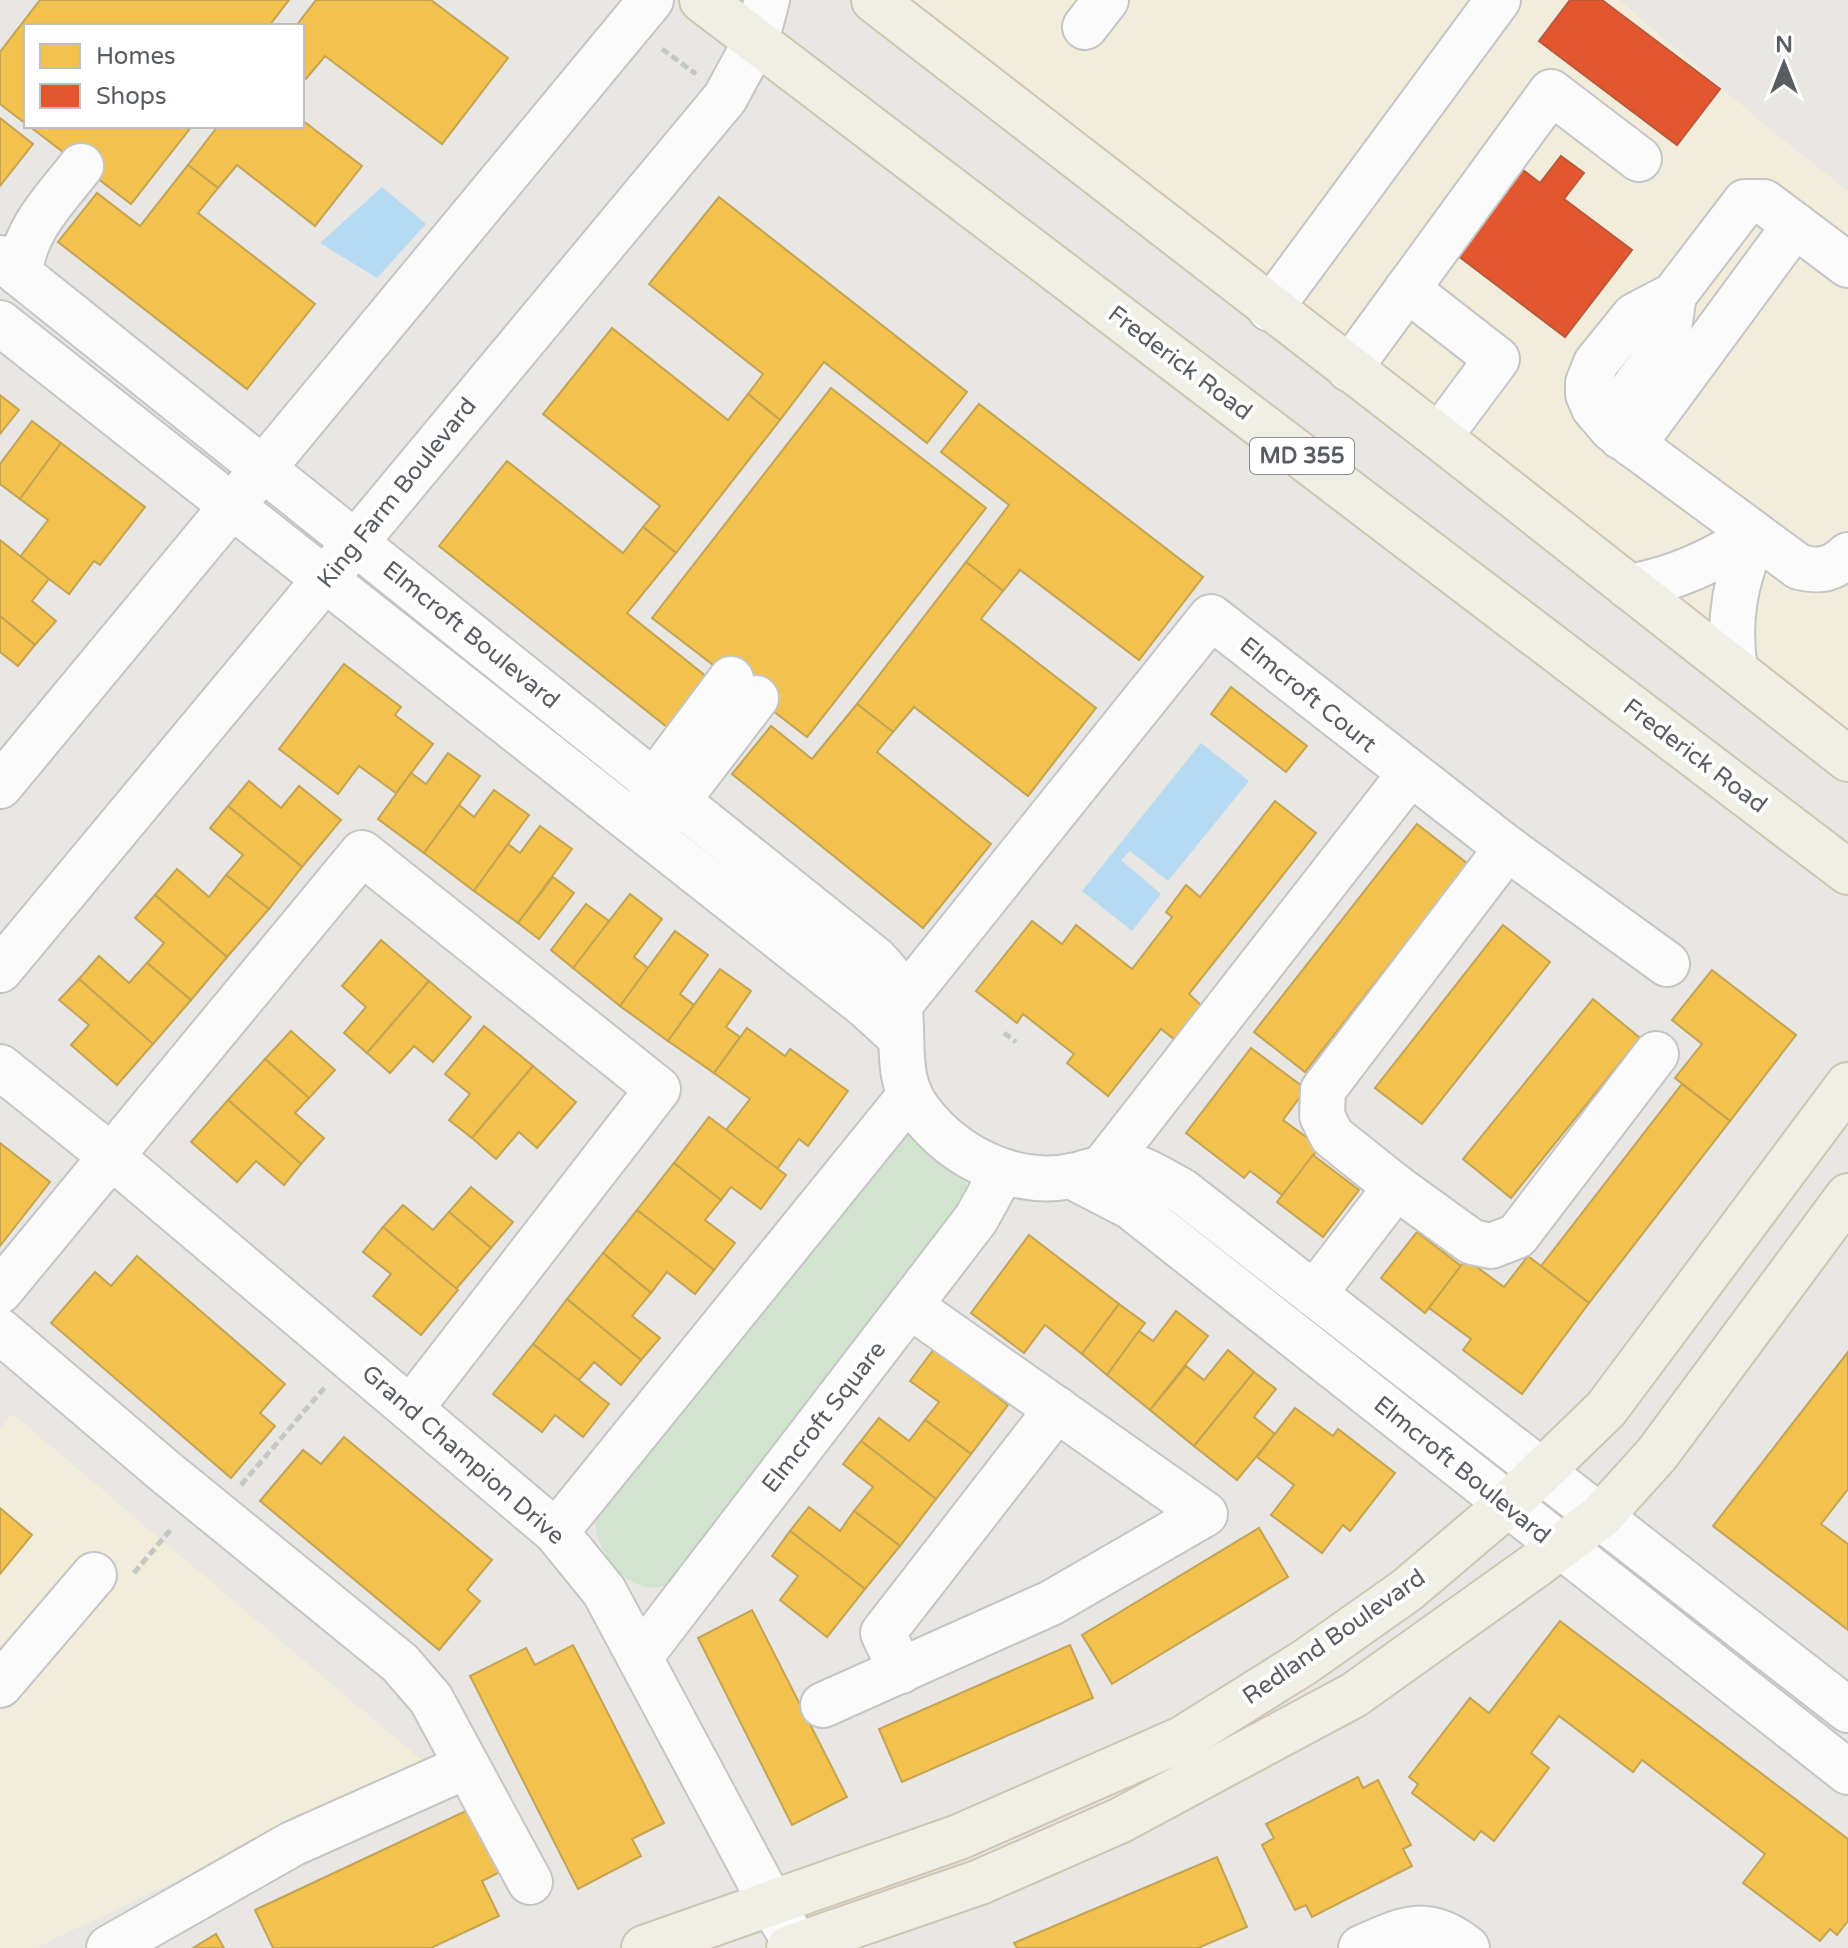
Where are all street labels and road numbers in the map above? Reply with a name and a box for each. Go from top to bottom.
street label: Frederick Road [1102,299,1258,427]
street label: King Farm Boulevard [311,392,483,594]
road number: MD 355 [1250,438,1354,474]
street label: Elmcroft Boulevard [377,555,565,715]
street label: Elmcroft Court [1234,631,1382,759]
street label: Frederick Road [1617,692,1773,820]
street label: Elmcroft Square [756,1335,892,1499]
street label: Grand Champion Drive [356,1359,570,1551]
street label: Elmcroft Boulevard [1368,1390,1556,1550]
street label: Redland Boulevard [1237,1563,1431,1711]

